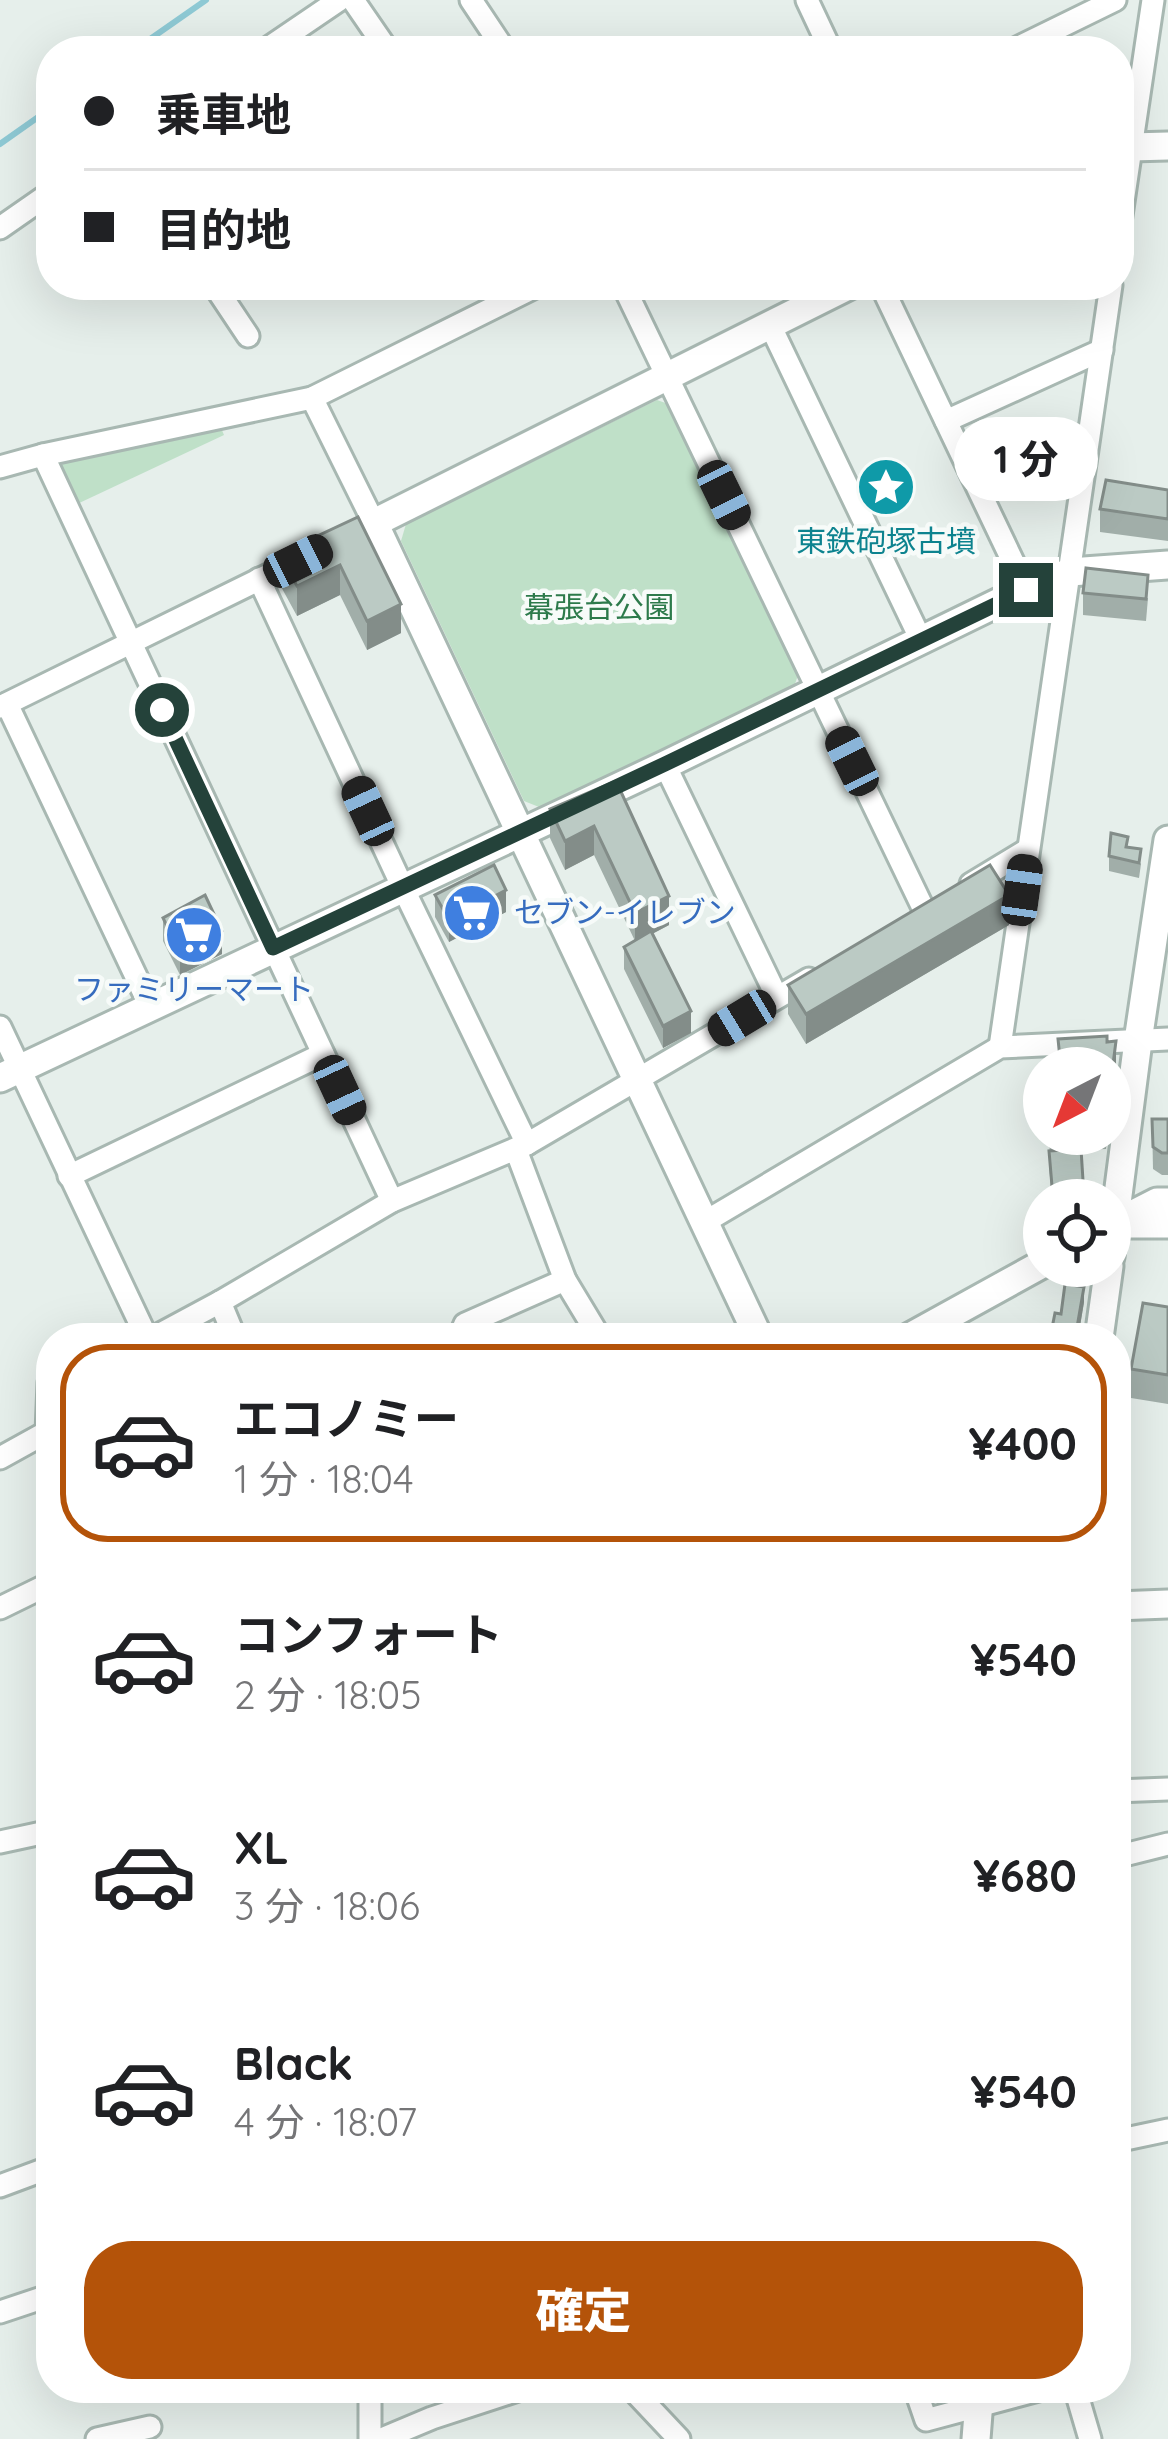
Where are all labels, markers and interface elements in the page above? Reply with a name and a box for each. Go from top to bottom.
text: 乗車地 [156,86,291,142]
text: 目的地 [156,201,291,257]
callout: 1 分 [954,416,1098,500]
text: 1 分 [993,434,1059,483]
car [692,455,756,535]
place icon: 東鉄砲塚古墳 [855,456,917,518]
place label: 東鉄砲塚古墳 [796,522,976,560]
car [258,529,338,593]
route end [999,563,1053,617]
park label: 幕張台公園 [524,588,674,626]
route start [135,683,189,737]
car [820,721,884,801]
car [336,771,400,851]
car [999,852,1045,928]
supermarket icon: セブン-イレブン [441,882,503,944]
place label: セブン-イレブン [514,893,736,931]
supermarket icon: ファミリーマート [163,904,225,966]
place label: ファミリーマート [74,970,314,1008]
car [702,984,782,1052]
north arrow [1023,1047,1131,1155]
map controls [1023,1047,1131,1287]
car [308,1050,372,1130]
button: locate [1023,1179,1131,1287]
icon: car [90,1389,198,1497]
text: エコノミー [234,1390,459,1446]
text: ¥400 [968,1415,1077,1471]
text: 1 分 · 18:04 [234,1454,414,1503]
icon: car [90,1605,198,1713]
text: コンフォート [234,1606,503,1662]
text: ¥540 [970,1631,1077,1687]
text: 2 分 · 18:05 [234,1670,421,1719]
text: XL [234,1819,289,1875]
icon: car [90,1821,198,1929]
text: ¥680 [973,1847,1077,1903]
text: 3 分 · 18:06 [234,1881,420,1930]
text: Black [234,2035,353,2091]
icon: car [90,2037,198,2145]
text: ¥540 [970,2063,1077,2119]
text: 4 分 · 18:07 [234,2097,417,2146]
button: 確定 [84,2241,1083,2379]

